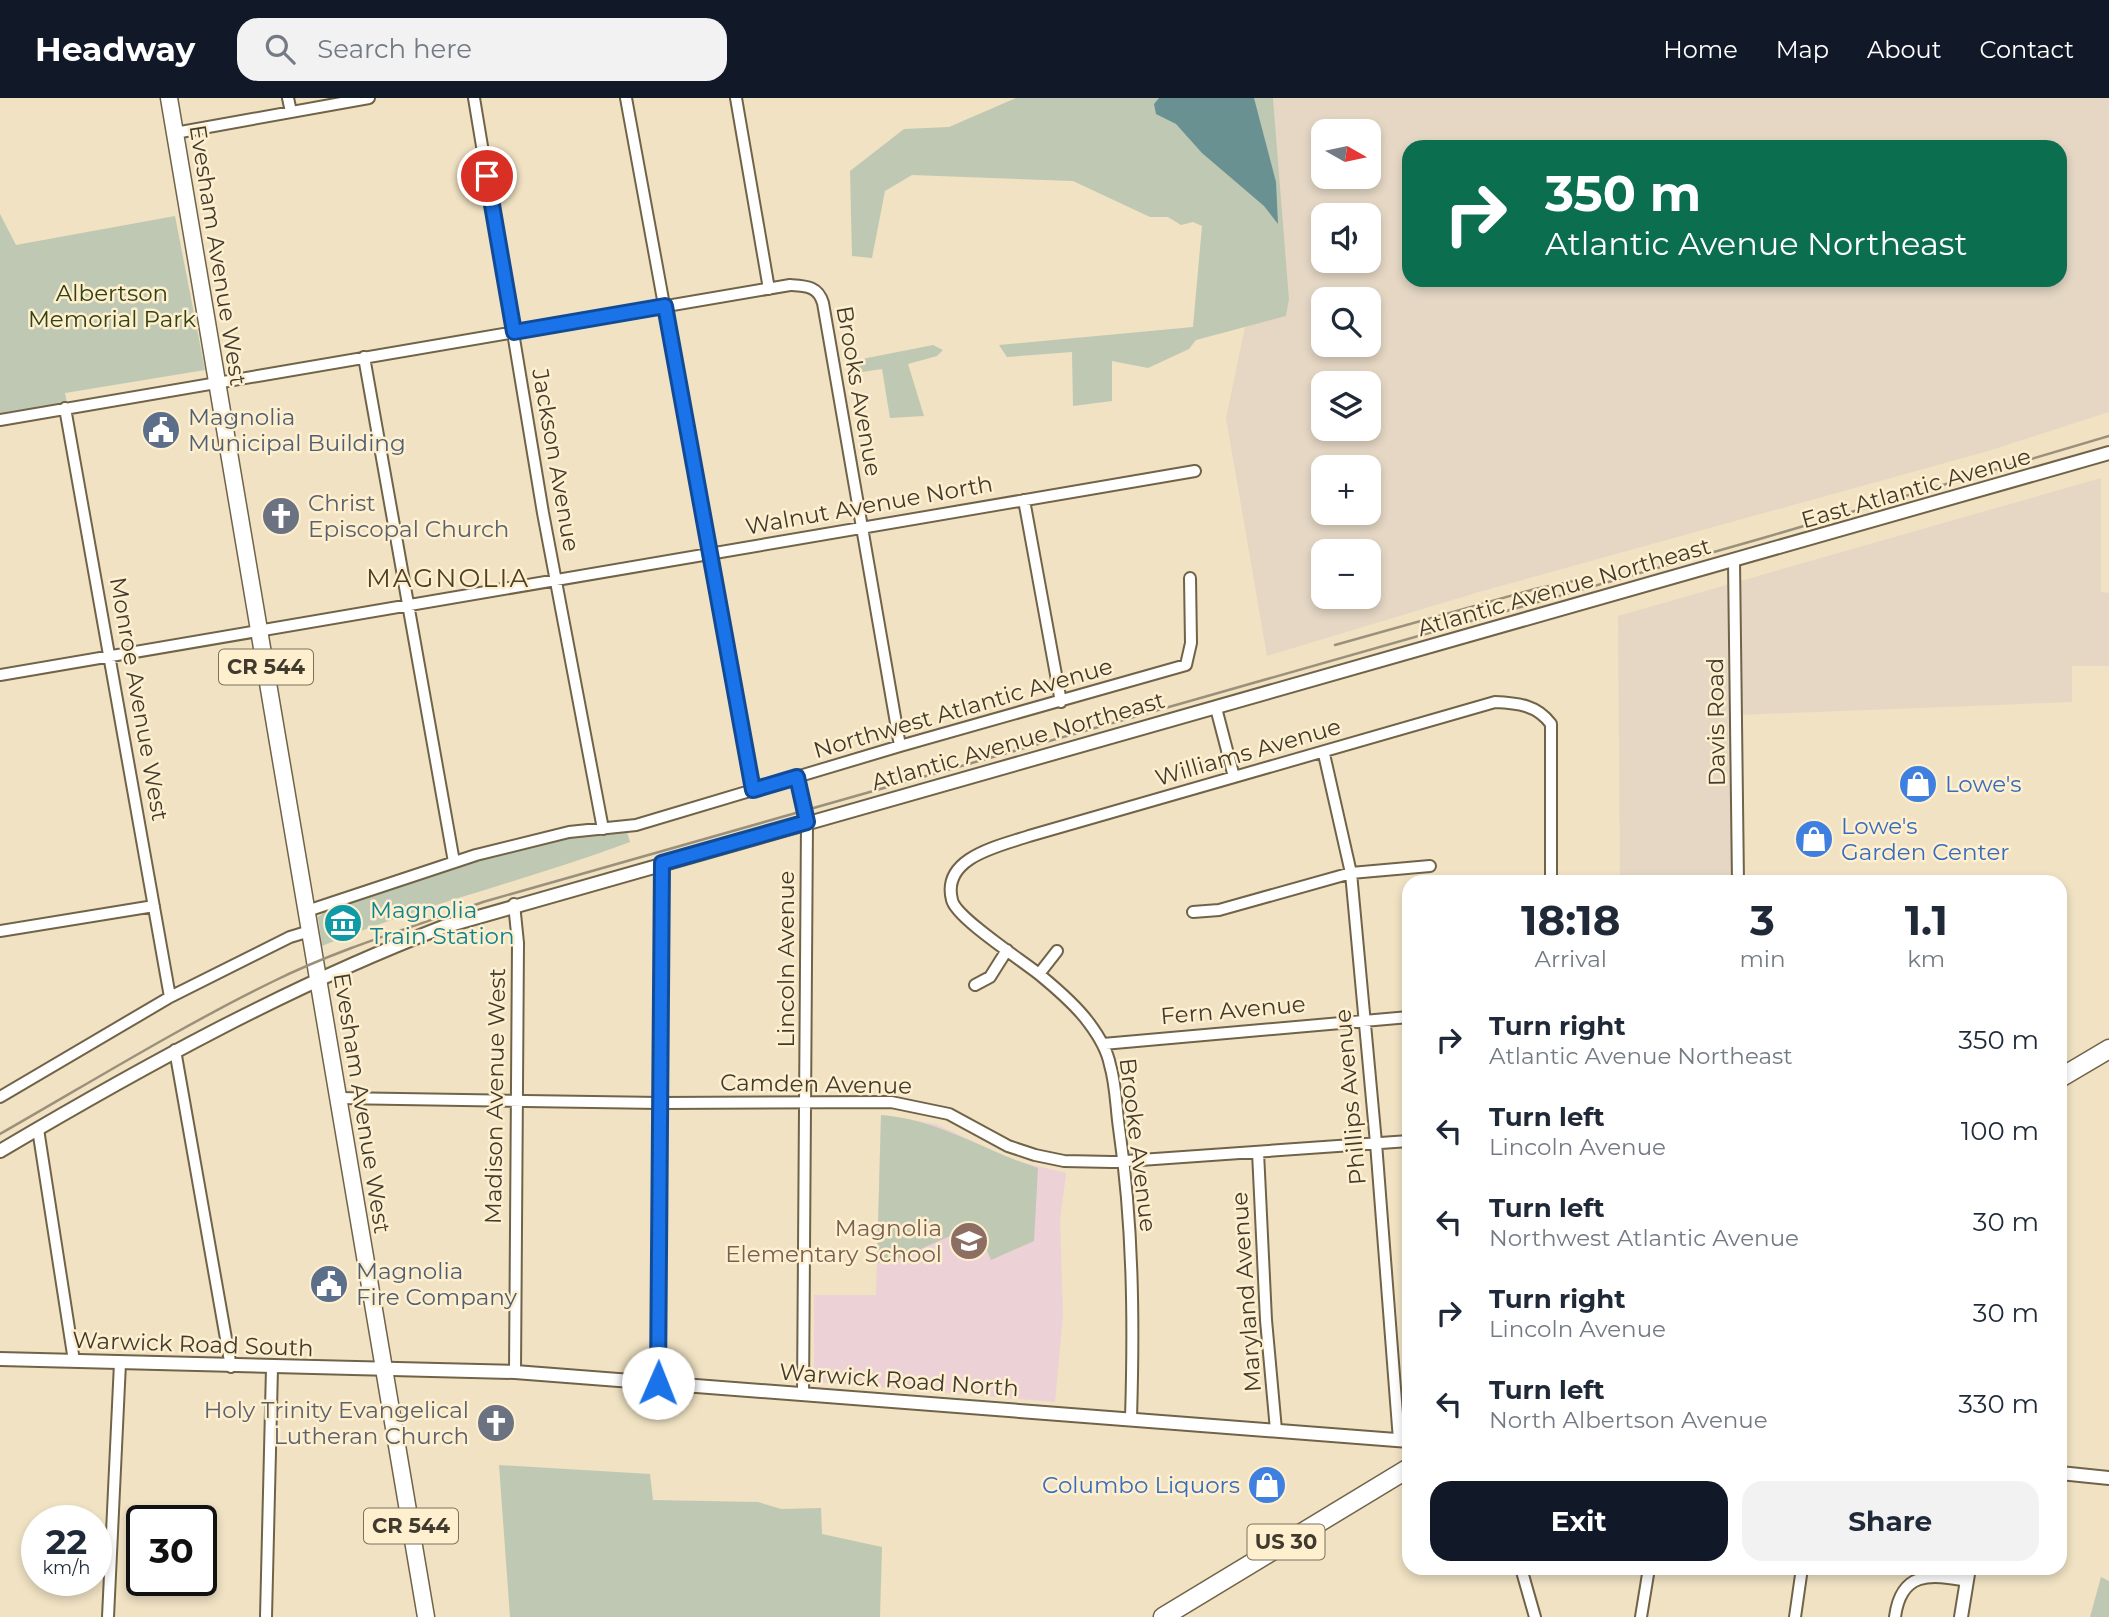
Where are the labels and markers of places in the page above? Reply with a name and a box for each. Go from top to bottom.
pin [457,146,517,206]
place label: Magnolia Municipal Building [188,403,406,457]
public building icon: Magnolia Municipal Building [140,409,182,451]
place label: Christ Episcopal Church [308,489,509,543]
church icon: Christ Episcopal Church [260,495,302,537]
shop icon: Lowe's [1897,763,1939,805]
place label: Lowe's [1945,770,2022,798]
place label: Lowe's Garden Center [1841,812,2010,866]
shop icon: Lowe's Garden Center [1793,818,1835,860]
place label: Magnolia Train Station [370,896,515,950]
museum icon: Magnolia Train Station [322,902,364,944]
place label: Magnolia Elementary School [725,1214,942,1268]
school or university icon: Magnolia Elementary School [948,1220,990,1262]
place label: Magnolia Fire Company [356,1257,517,1311]
public building icon: Magnolia Fire Company [308,1263,350,1305]
place label: Holy Trinity Evangelical Lutheran Church [204,1396,469,1450]
church icon: Holy Trinity Evangelical Lutheran Church [475,1402,517,1444]
shop icon: Columbo Liquors [1246,1464,1288,1506]
place label: Columbo Liquors [1042,1471,1240,1499]

